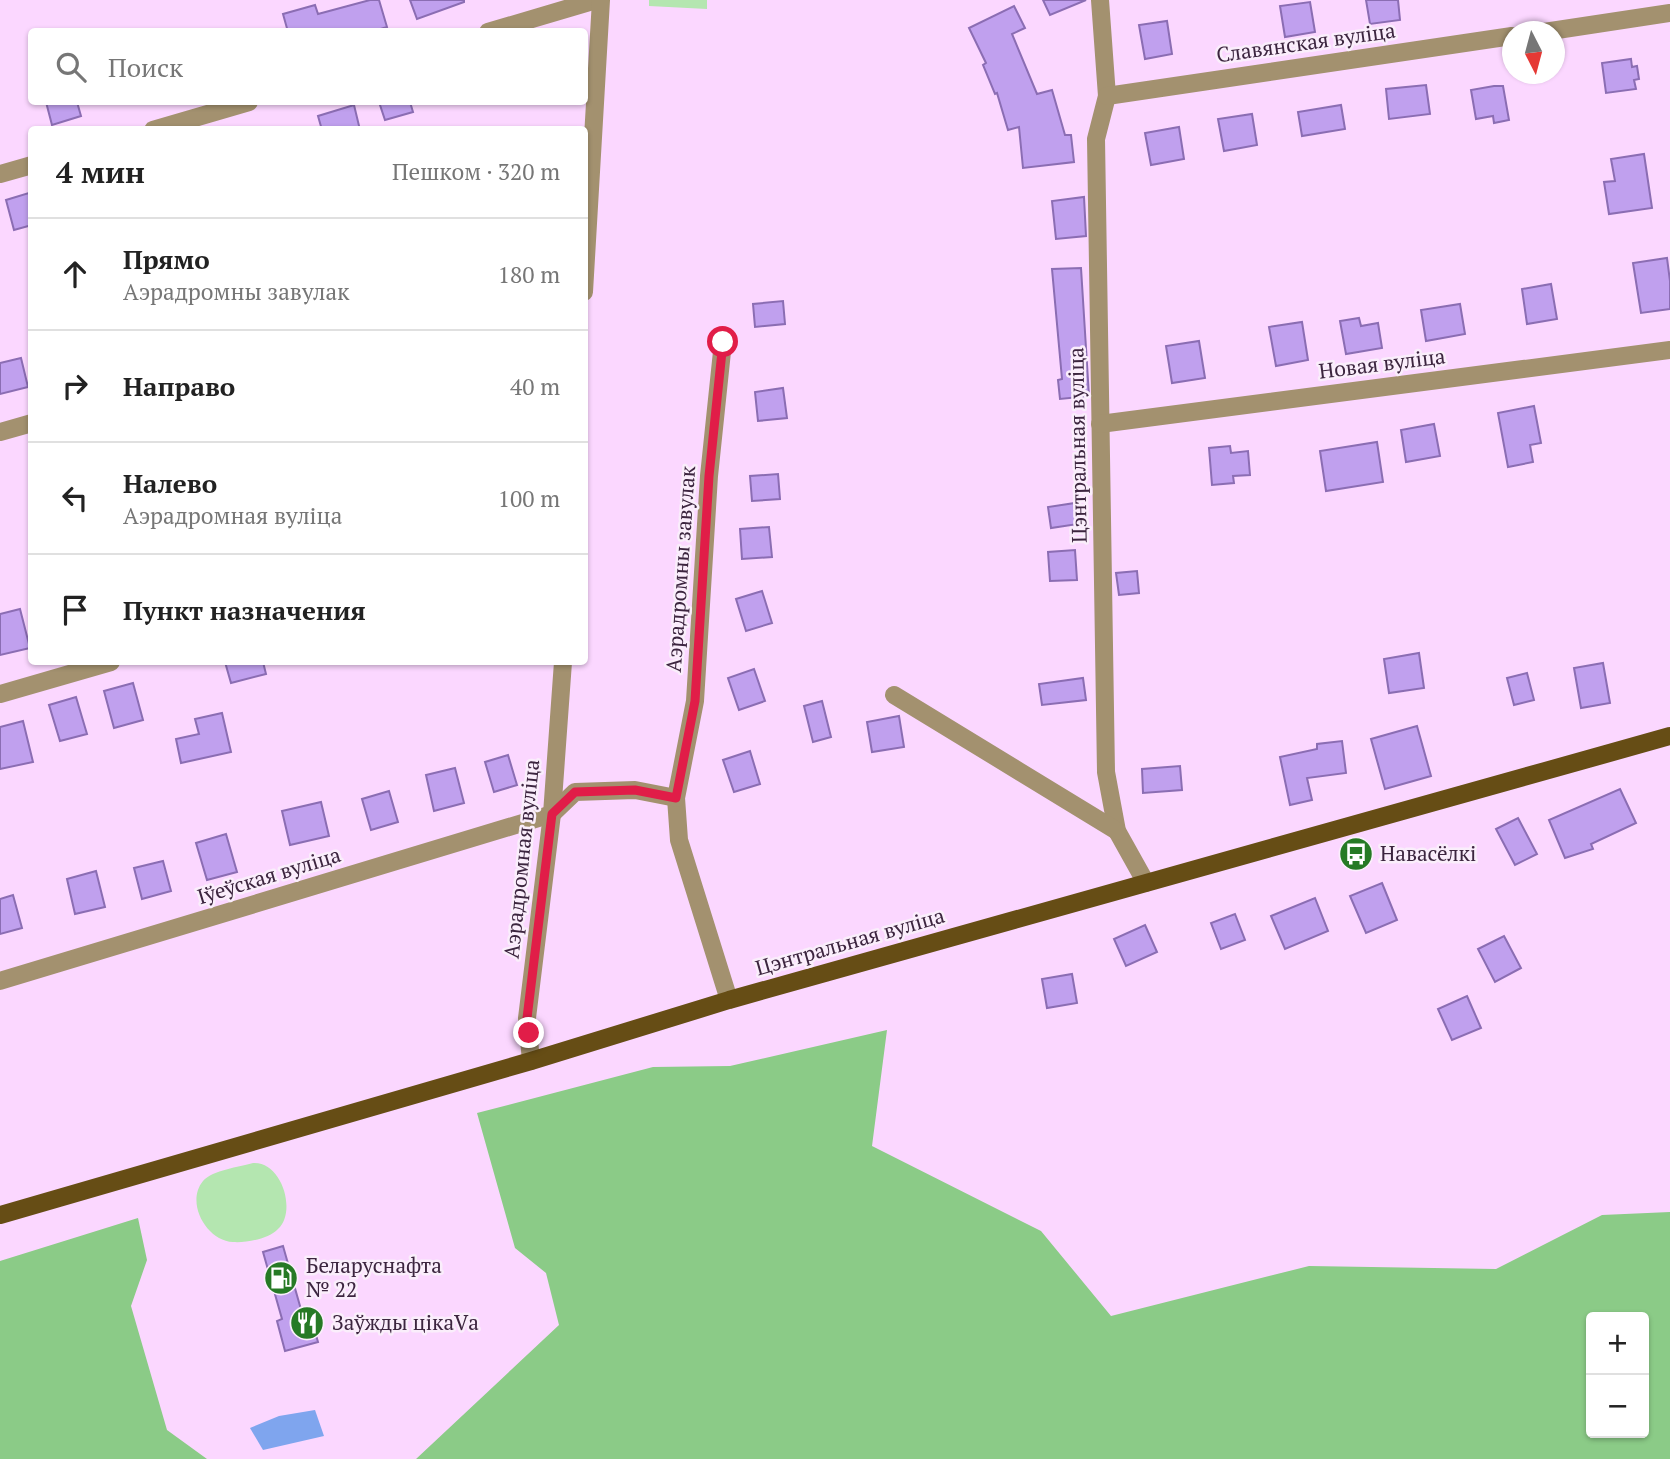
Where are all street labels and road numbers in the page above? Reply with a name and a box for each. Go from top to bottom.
street label: Славянская вуліца [1215,16,1398,68]
street label: Новая вуліца [1317,341,1447,385]
street label: Цэнтральная вуліца [1061,347,1093,543]
street label: Аэрадромны завулак [659,464,701,673]
street label: Аэрадромная вуліца [497,757,545,960]
street label: Іўеўская вуліца [194,840,344,910]
street label: Цэнтральная вуліца [752,901,948,981]

